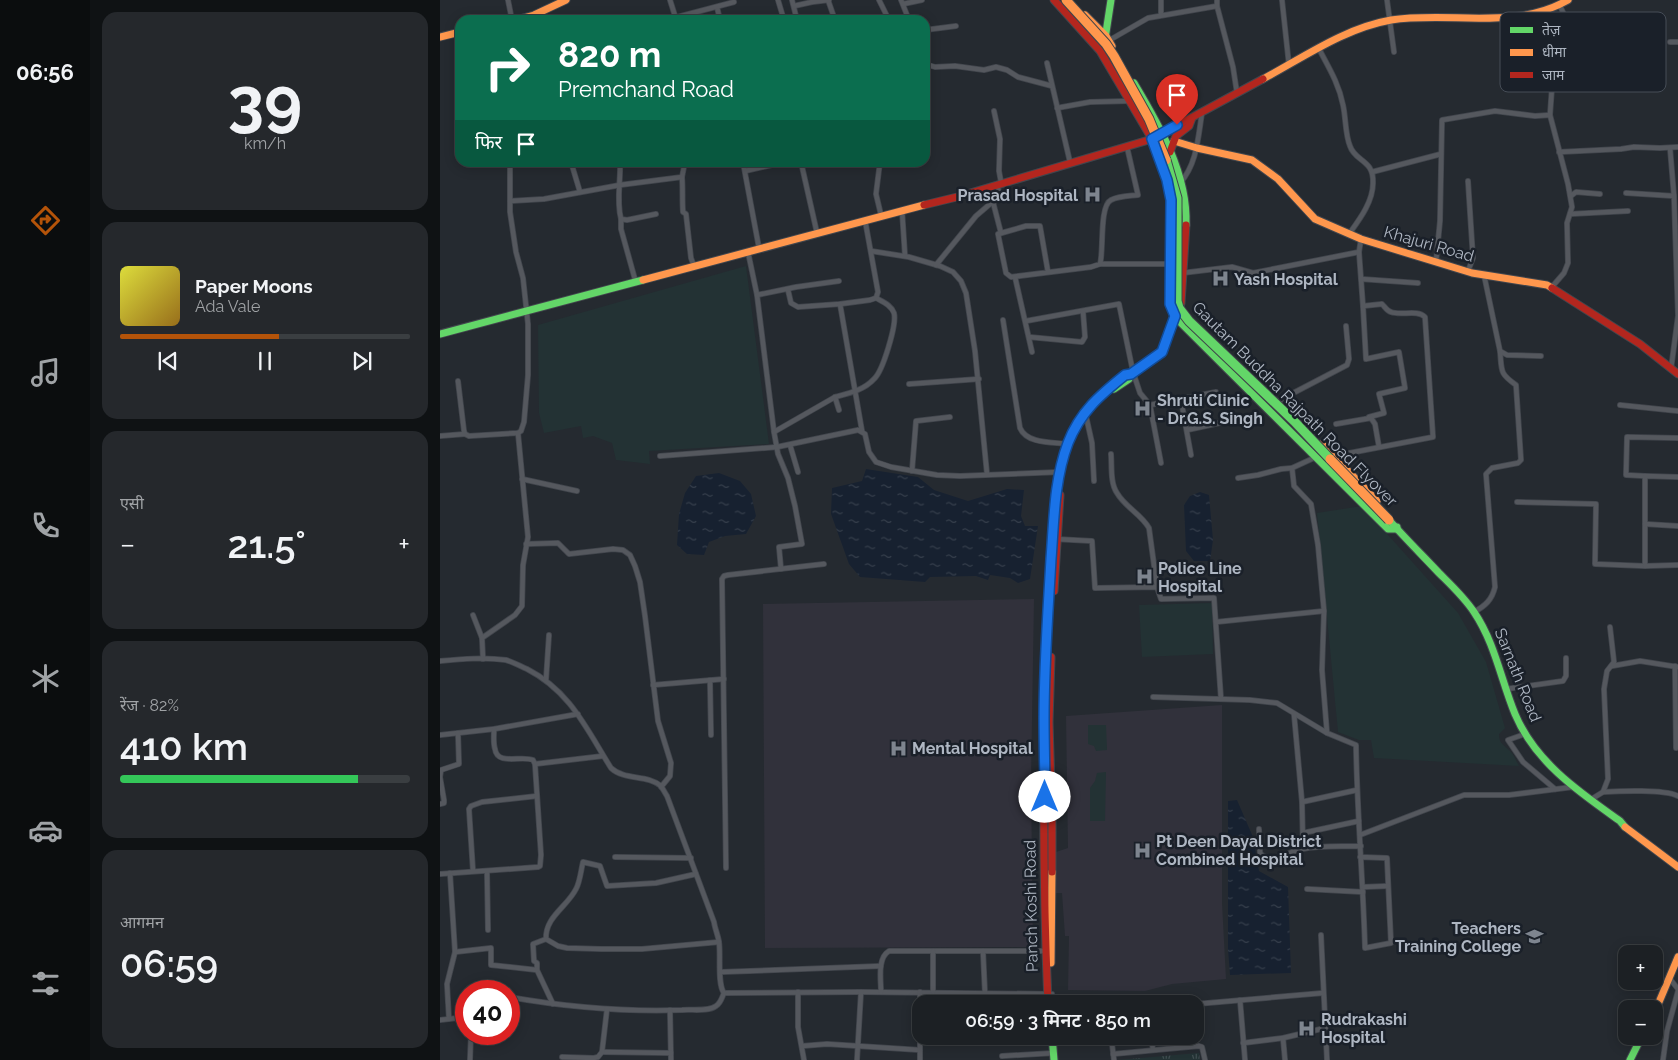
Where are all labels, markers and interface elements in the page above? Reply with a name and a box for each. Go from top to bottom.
legend [1500,12,1666,92]
text: तेज़ [1542,21,1561,38]
text: 820 m [558,34,661,75]
icon: right [475,35,540,100]
text: धीमा [1542,44,1567,60]
text: 06:56 [16,59,74,85]
text: 39 [228,63,302,139]
text: जाम [1542,67,1565,83]
pin [1156,74,1198,125]
text: Premchand Road [558,76,734,102]
icon: arrive [1163,81,1191,109]
icon: arrive [512,130,540,158]
text: फिर [475,131,502,153]
text: km/h [244,134,286,153]
hospital icon: Prasad Hospital [1082,185,1102,205]
place label: Prasad Hospital [957,186,1079,205]
icon: directions [28,203,63,238]
street label: Khajuri Road [1382,222,1476,266]
hospital icon: Yash Hospital [1210,269,1230,289]
place label: Yash Hospital [1234,270,1339,289]
text: Paper Moons [195,275,313,297]
text: Ada Vale [195,297,260,316]
street label: Gautam Buddha Rajpath Road Flyover [1189,298,1402,511]
icon: previous [154,347,182,375]
icon: pause [251,347,279,375]
icon: next [348,347,376,375]
icon: music [28,355,63,390]
place label: Shruti Clinic - Dr.G.S. Singh [1157,391,1263,428]
hospital icon: Shruti Clinic - Dr.G.S. Singh [1133,399,1153,419]
text: एसी [120,494,144,513]
icon: phone [28,508,63,543]
text: 21.5° [228,522,306,567]
text: − [120,528,135,561]
text: + [398,528,410,561]
place label: Police Line Hospital [1158,559,1242,596]
hospital icon: Police Line Hospital [1134,567,1154,587]
street label: Sarnath Road [1491,625,1545,725]
icon: climate [28,661,63,696]
text: रेंज · 82% [120,696,179,715]
text: 410 km [120,724,248,769]
hospital icon: Mental Hospital [888,738,908,758]
place label: Mental Hospital [912,739,1034,758]
position arrow [1018,770,1070,822]
icon: car [28,813,63,848]
place label: Pt Deen Dayal District Combined Hospital [1156,832,1322,869]
street label: Panch Koshi Road [1020,840,1042,972]
hospital icon: Pt Deen Dayal District Combined Hospital [1132,840,1152,860]
text: आगमन [120,913,164,932]
place label: Teachers Training College [1395,919,1521,956]
school or university icon: Teachers Training College [1525,927,1545,947]
text: 06:59 [120,941,218,986]
map controls [1618,945,1663,1045]
button: + [1618,945,1663,990]
icon: filters [28,966,63,1001]
speed limit sign: 40 [455,980,520,1045]
button: − [1618,1000,1663,1045]
text: 06:59 · 3 मिनट · 850 m [965,1009,1151,1031]
place label: Rudrakashi Hospital [1321,1010,1407,1047]
hospital icon: Rudrakashi Hospital [1297,1018,1317,1038]

